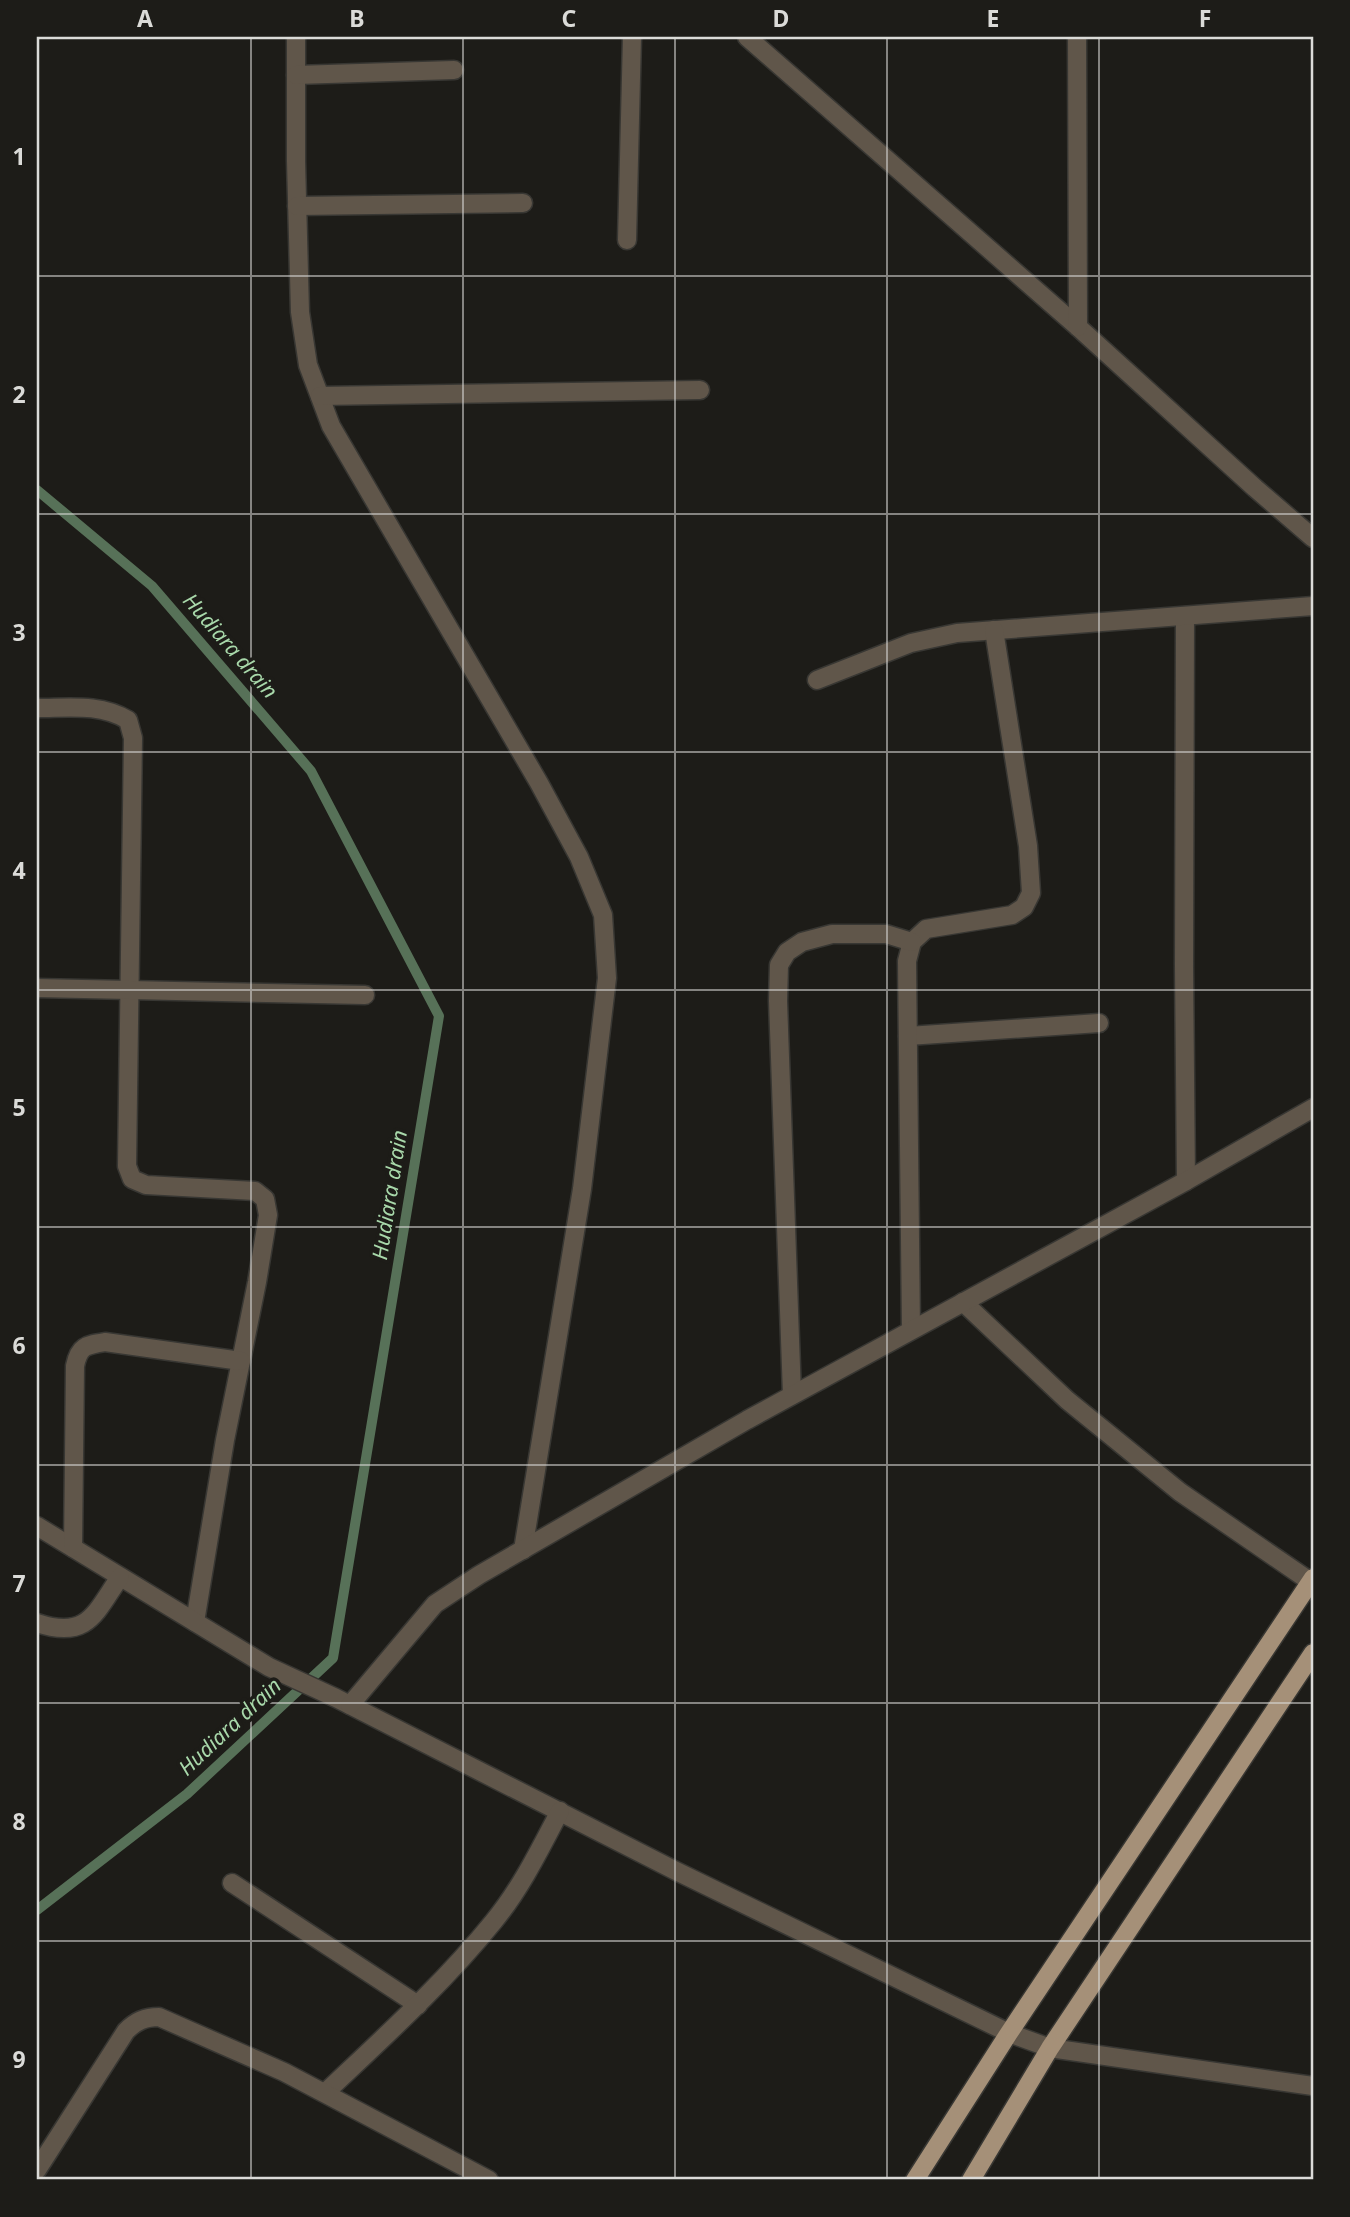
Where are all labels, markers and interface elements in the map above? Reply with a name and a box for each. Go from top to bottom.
text: A [137,2,153,34]
text: B [349,2,365,34]
text: C [562,2,577,34]
text: D [773,2,789,34]
text: E [987,2,999,34]
text: F [1199,2,1211,34]
text: 1 [12,140,26,172]
text: 2 [12,378,26,410]
water label: Hudiara drain [177,587,284,704]
text: 3 [12,616,26,648]
text: 4 [12,854,26,886]
text: 5 [12,1091,26,1123]
water label: Hudiara drain [365,1128,413,1262]
text: 6 [12,1329,26,1361]
text: 7 [12,1567,26,1599]
water label: Hudiara drain [172,1671,287,1781]
text: 8 [12,1805,26,1837]
text: 9 [12,2043,26,2075]

